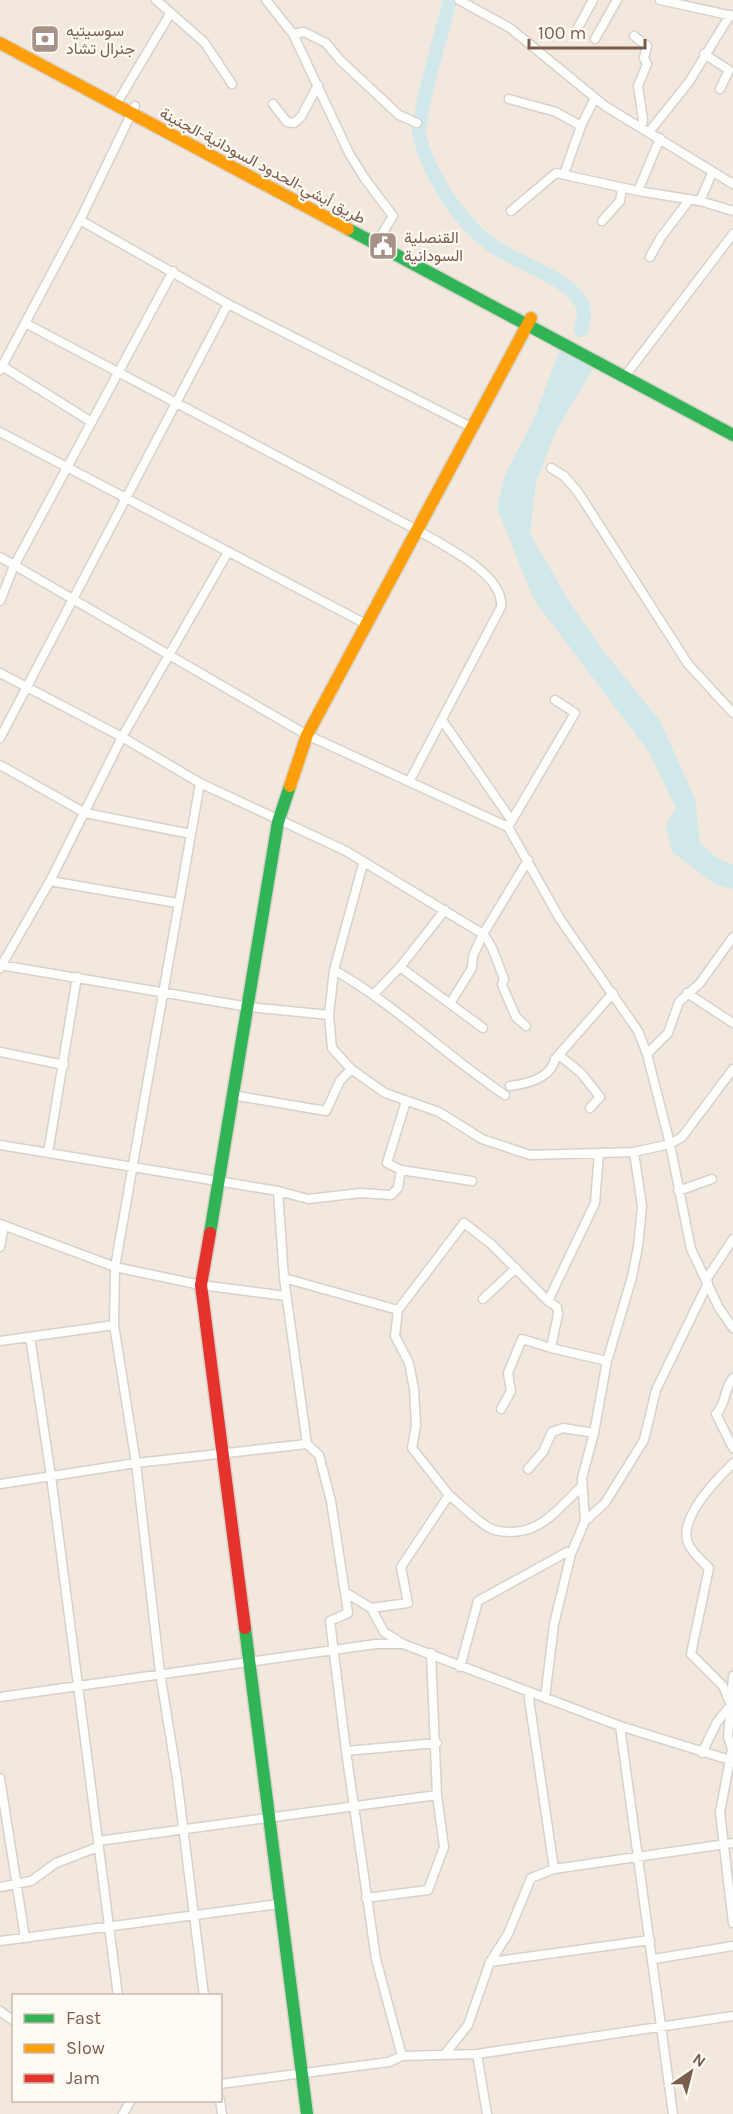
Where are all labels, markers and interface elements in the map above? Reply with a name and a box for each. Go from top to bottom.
scale bar [529,12,644,50]
place label: سوسيتيه جنرال تشاد [66,21,135,59]
text: 100 m [538,22,586,44]
bank icon: سوسيتيه جنرال تشاد [29,23,61,55]
street label: طريق أبشي-الحدود السودانية-الجنينة [155,103,369,231]
place label: القنصلية السودانية [404,228,463,266]
public building icon: القنصلية السودانية [367,230,399,262]
legend [12,1994,222,2102]
text: Fast [66,2007,101,2029]
text: Slow [66,2037,105,2059]
north arrow [661,2042,721,2102]
text: N [689,2049,709,2071]
text: Jam [66,2067,100,2089]

